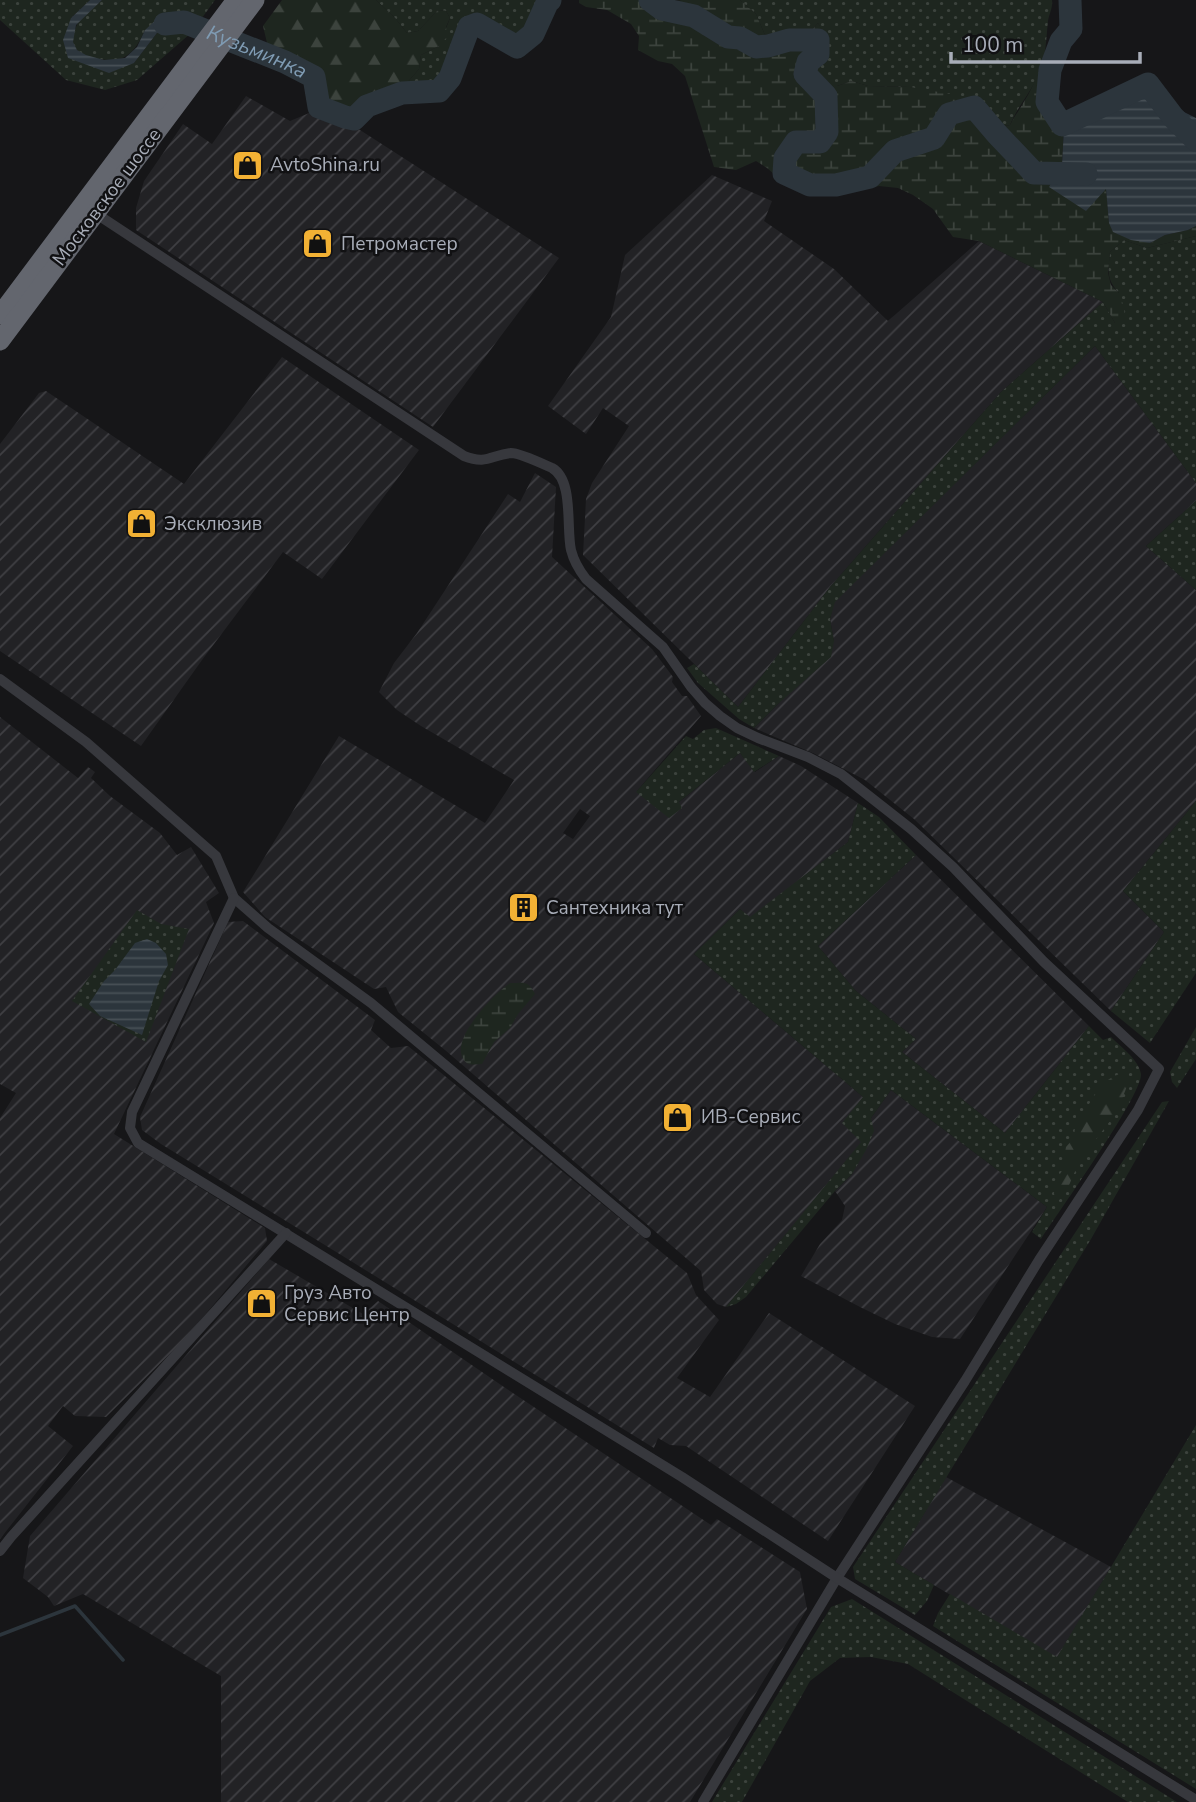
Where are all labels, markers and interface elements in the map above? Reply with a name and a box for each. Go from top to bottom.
water label: Кузьминка [203,18,312,85]
scale bar [951,21,1140,65]
text: 100 m [962,31,1023,59]
street label: Московское шоссе [47,123,167,271]
shop icon: AvtoShina.ru [230,148,264,182]
place label: AvtoShina.ru [270,152,380,178]
shop icon: Петромастер [301,227,335,261]
place label: Петромастер [341,231,458,257]
shop icon: Эксклюзив [124,507,158,541]
place label: Эксклюзив [164,511,262,537]
building icon: Сантехника тут [506,891,540,925]
place label: Сантехника тут [546,895,684,921]
shop icon: ИВ-Сервис [661,1100,695,1134]
place label: ИВ-Сервис [701,1104,801,1130]
place label: Груз Авто Сервис Центр [284,1280,410,1328]
shop icon: Груз Авто Сервис Центр [244,1287,278,1321]

